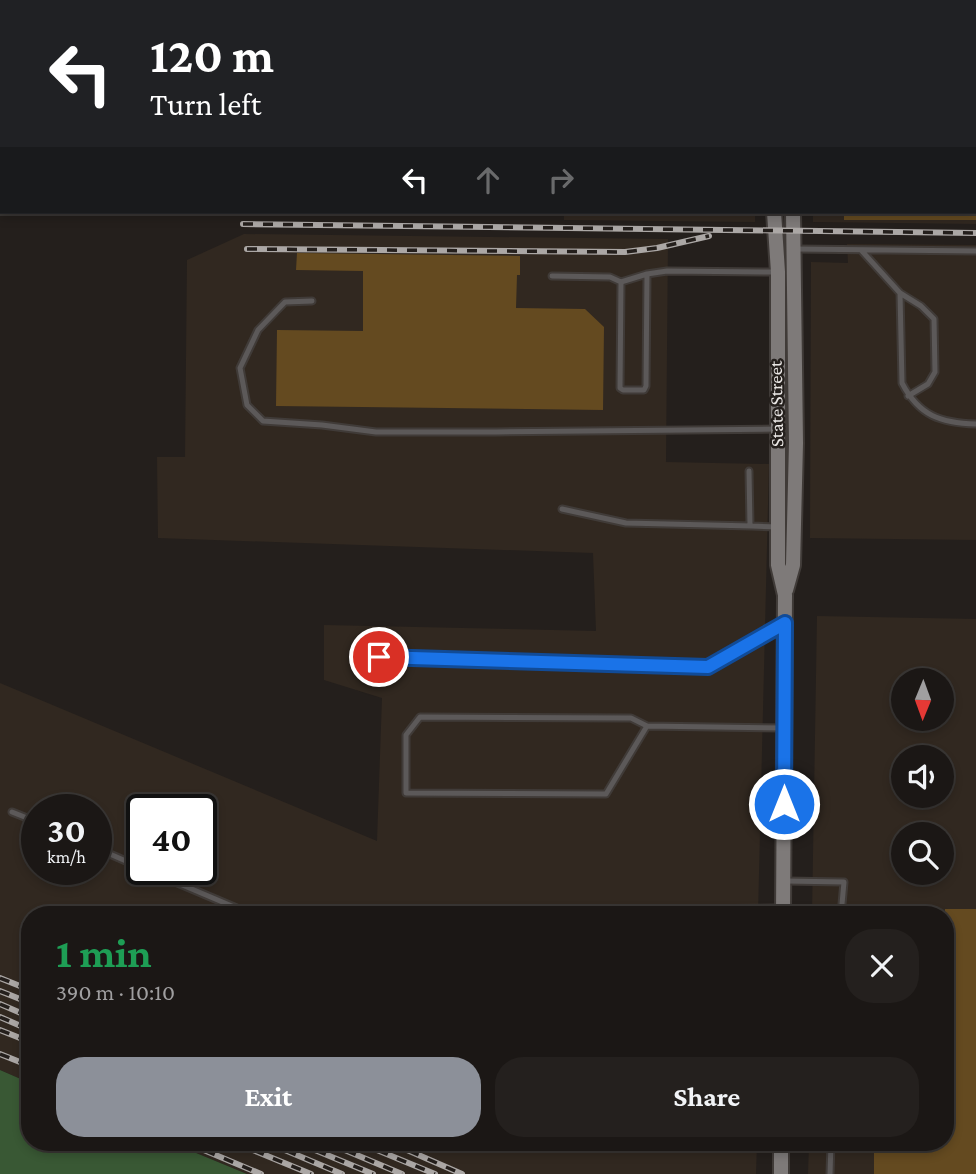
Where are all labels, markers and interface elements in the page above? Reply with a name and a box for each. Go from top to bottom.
icon: left [35,28,126,119]
text: 120 m [150,28,274,83]
text: Turn left [150,86,261,122]
icon: left [396,161,434,199]
icon: ahead [469,161,507,199]
icon: right [542,161,580,199]
street label: State Street [765,360,787,447]
pin [349,627,409,687]
icon: arrive [360,638,398,676]
north arrow [891,668,954,732]
map controls [891,668,954,885]
button: sound [891,745,954,808]
position arrow [747,767,821,841]
speed limit sign: 40 [126,794,217,885]
text: 30 [47,811,86,850]
button: search [891,822,954,885]
text: km/h [47,847,86,867]
text: 1 min [56,929,152,976]
button: close [845,929,919,1003]
text: 390 m · 10:10 [56,979,175,1005]
button: Exit [56,1057,481,1137]
button: Share [495,1057,919,1137]

